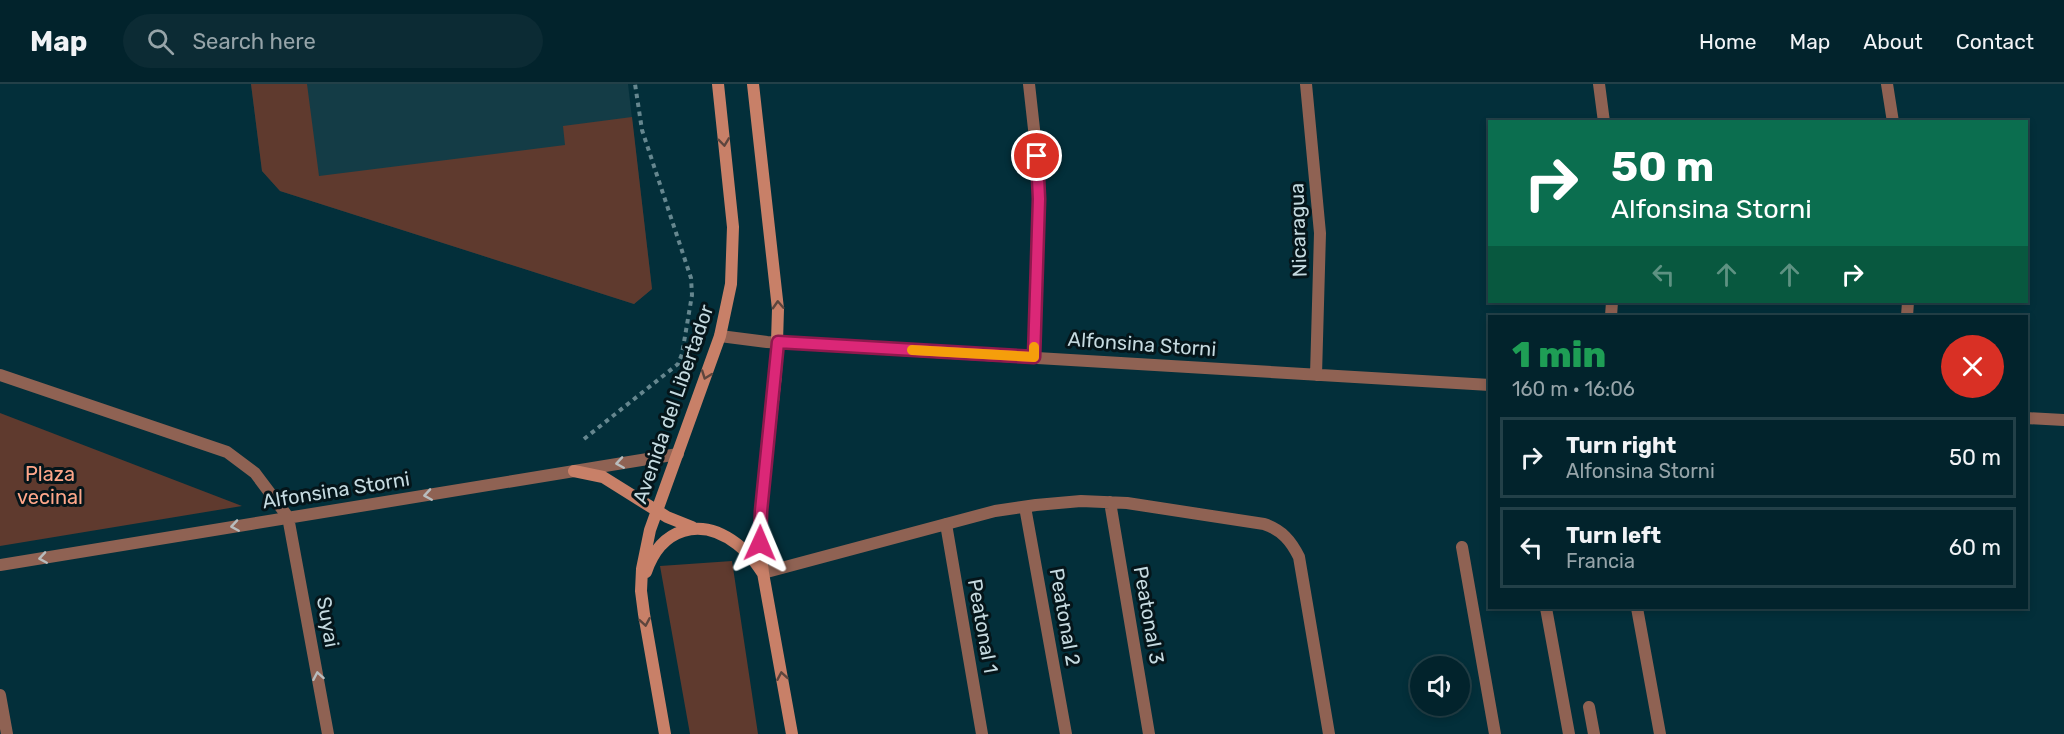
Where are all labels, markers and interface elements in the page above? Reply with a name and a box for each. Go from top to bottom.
search box [123,14,543,68]
text: Map [30,25,87,58]
icon: search [144,25,177,58]
text: Search here [192,28,316,55]
text: Home [1699,29,1756,54]
text: Map [1789,29,1830,54]
text: About [1863,29,1923,54]
text: Contact [1956,29,2034,54]
pin [1011,130,1062,181]
one-way arrow [717,138,730,147]
icon: arrive [1020,139,1053,172]
text: 50 m [1611,142,1714,192]
icon: right [1512,144,1590,222]
street label: Nicaragua [1284,182,1312,278]
text: Alfonsina Storni [1611,193,1812,225]
icon: left [1647,258,1680,291]
icon: ahead [1710,258,1743,291]
icon: ahead [1773,258,1806,291]
icon: right [1836,258,1869,291]
street label: Avenida del Libertador [628,301,718,507]
one-way arrow [771,301,784,310]
street label: Alfonsina Storni [1067,327,1217,361]
text: 1 min [1512,333,1606,376]
button: close [1941,335,2004,398]
one-way arrow [700,369,713,380]
text: 160 m · 16:06 [1512,377,1635,401]
text: Turn right [1566,432,1676,459]
icon: right [1515,441,1548,474]
text: 50 m [1949,444,2001,471]
one-way arrow [615,456,625,469]
text: Alfonsina Storni [1566,459,1715,483]
park label: Plaza vecinal [17,462,83,509]
street label: Alfonsina Storni [261,467,411,513]
one-way arrow [423,488,432,500]
position arrow [728,511,792,575]
one-way arrow [231,519,241,532]
text: Turn left [1566,522,1661,549]
icon: left [1515,531,1548,564]
text: 60 m [1949,534,2001,561]
text: Francia [1566,549,1635,573]
one-way arrow [38,551,47,563]
street label: Peatonal 3 [1129,564,1169,666]
street label: Peatonal 2 [1045,566,1085,668]
street label: Peatonal 1 [963,577,1003,675]
street label: Suyai [312,595,344,649]
one-way arrow [638,617,651,627]
map controls [1410,656,1470,716]
button: sound [1410,656,1470,716]
one-way arrow [312,672,325,682]
one-way arrow [776,672,789,682]

